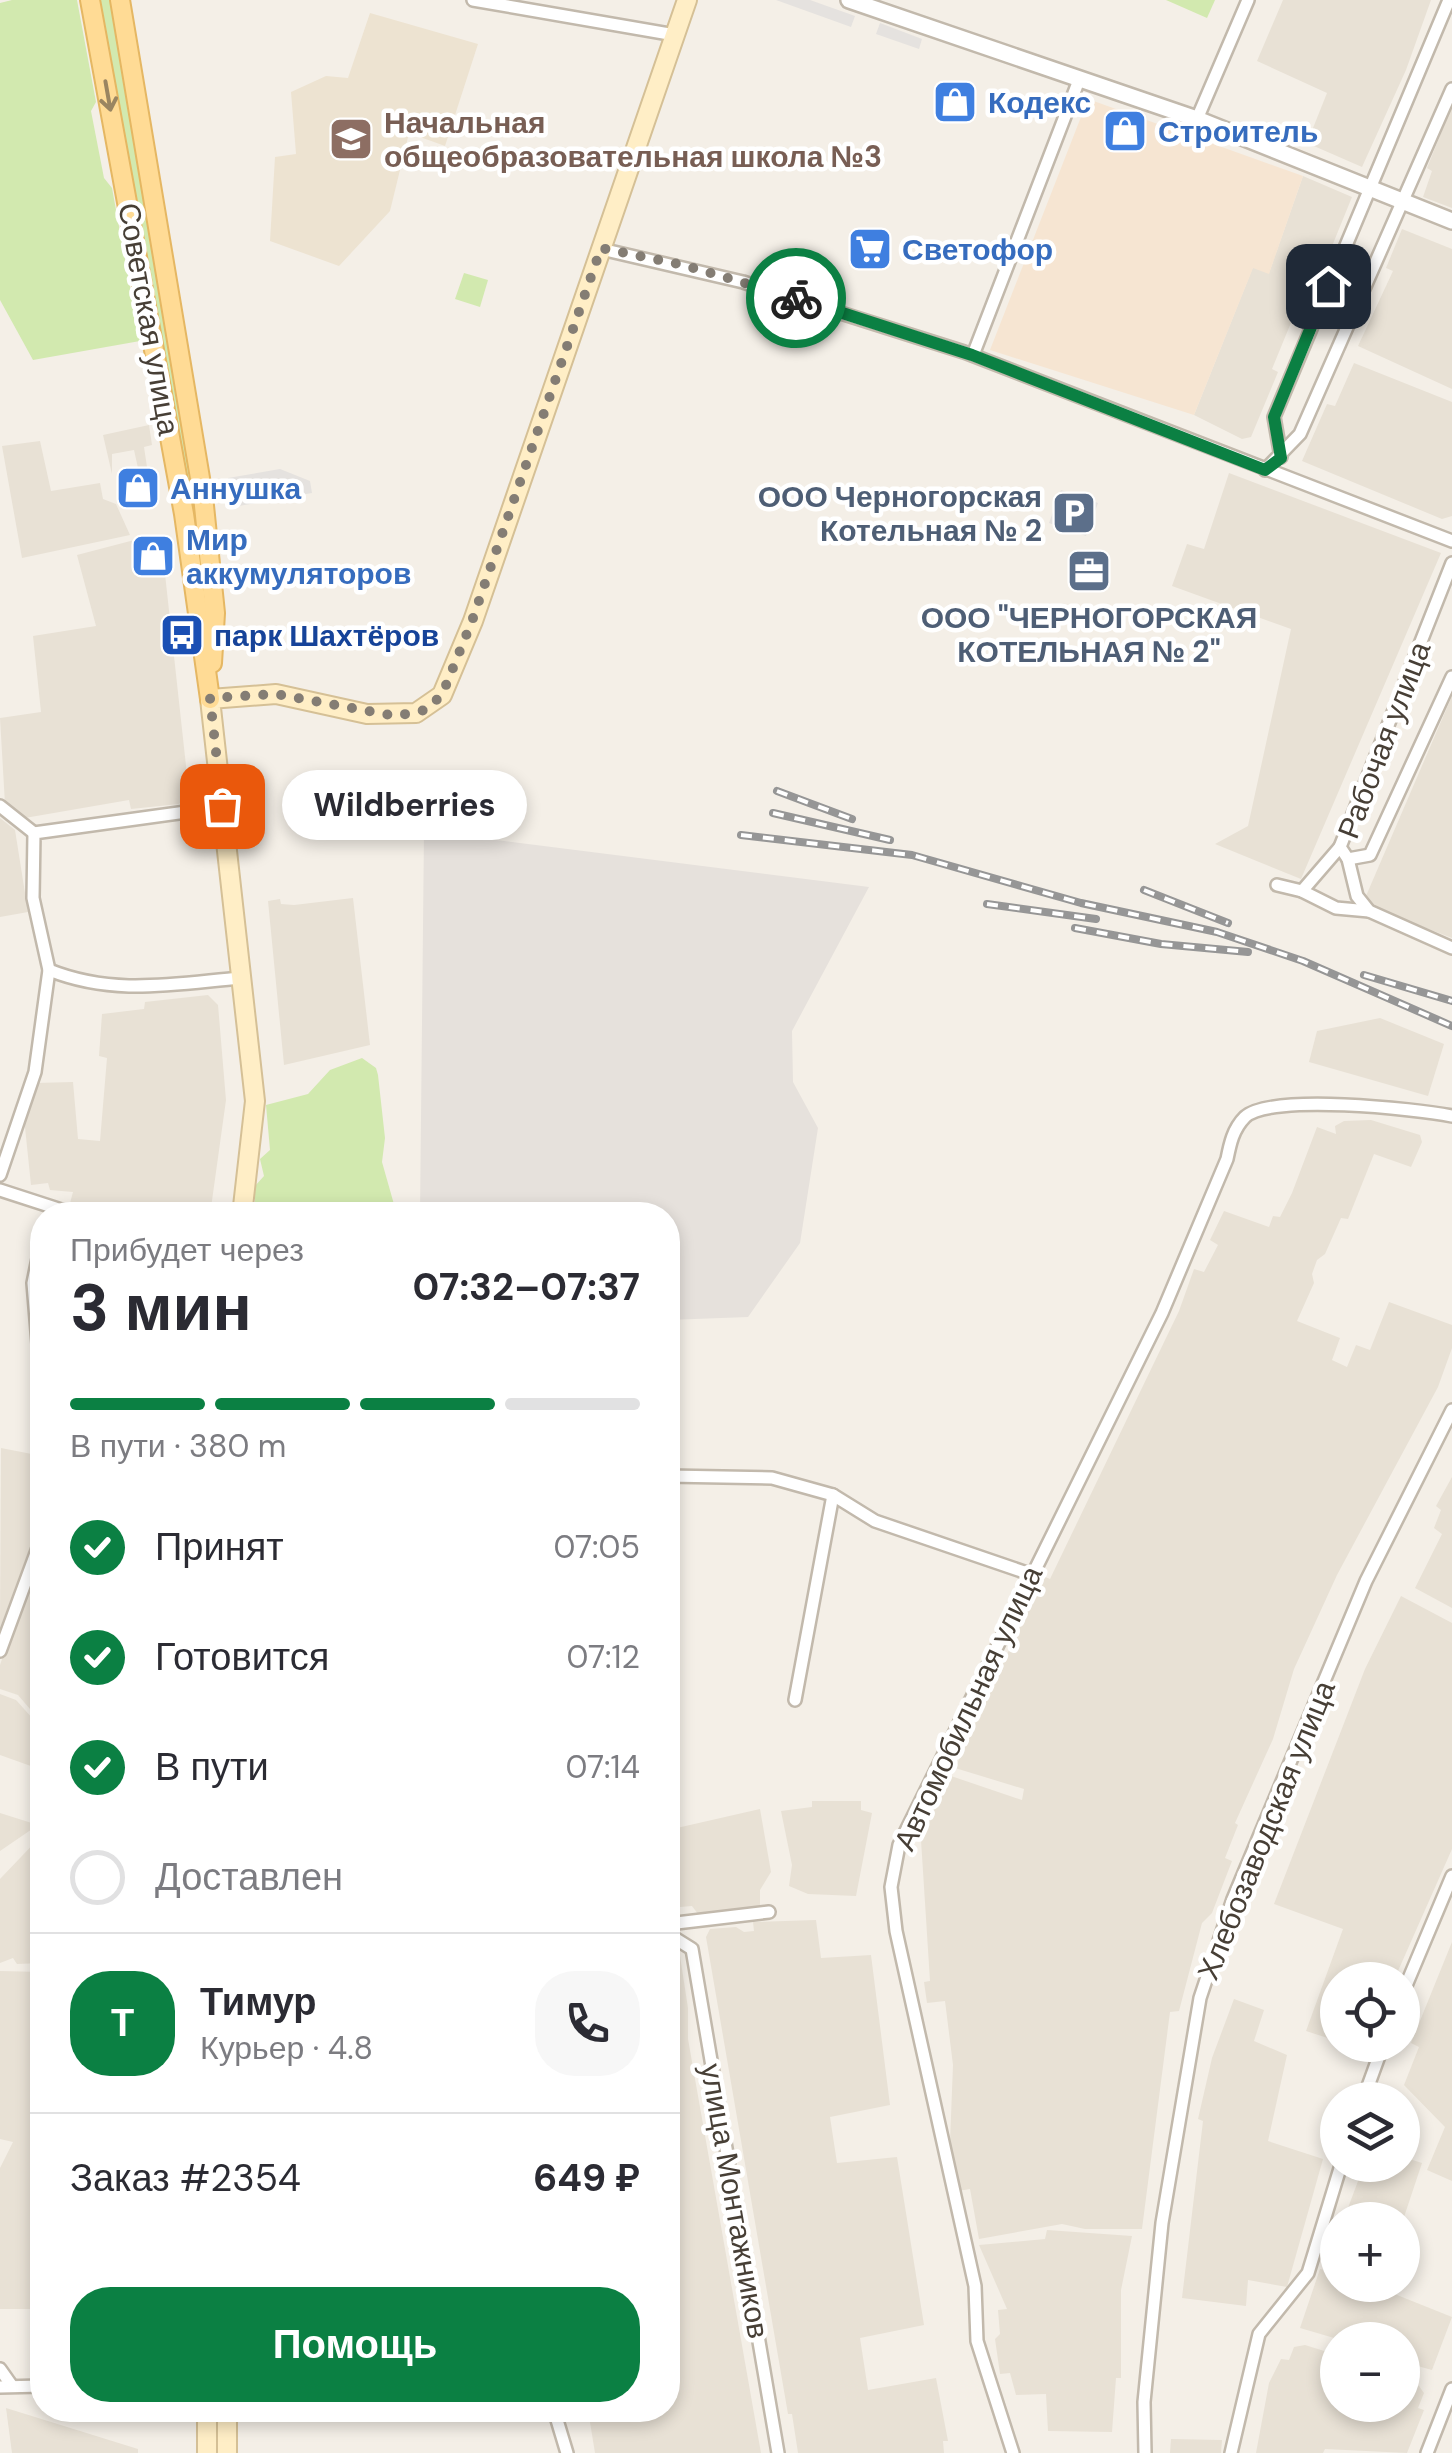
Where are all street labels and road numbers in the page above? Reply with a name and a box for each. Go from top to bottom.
street label: Советская улица [109,200,189,439]
street label: Рабочая улица [1329,636,1440,844]
street label: Автомобильная улица [885,1559,1051,1857]
street label: Хлебозаводская улица [1188,1674,1344,1985]
street label: улица Монтажников [692,2060,778,2342]

